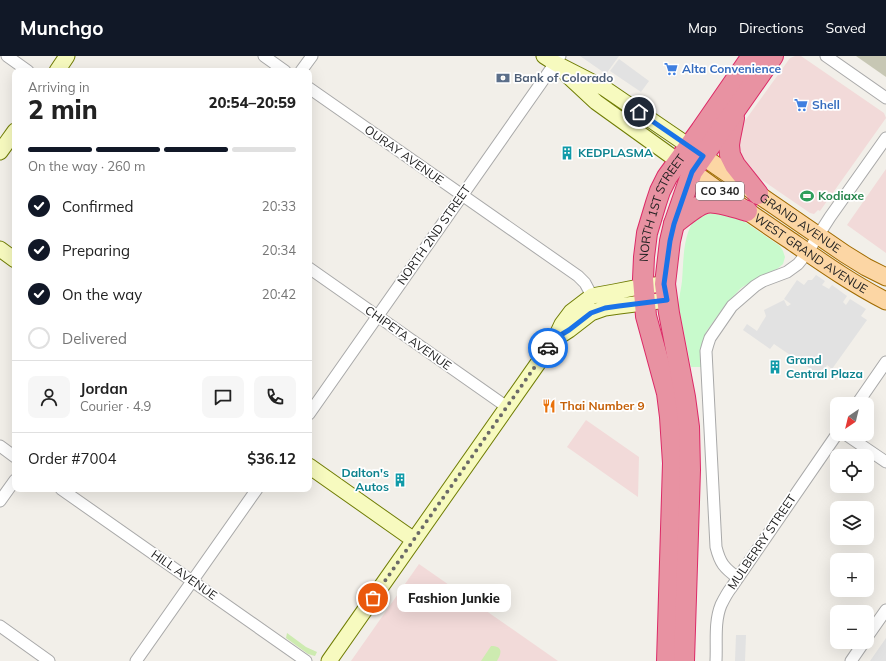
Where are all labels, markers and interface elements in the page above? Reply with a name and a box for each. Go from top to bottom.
text: Munchgo [20,16,103,40]
text: Map [688,19,717,37]
text: Directions [739,19,804,37]
text: Saved [826,19,866,37]
supermarket icon: Alta Convenience [663,61,679,77]
place label: Alta Convenience [682,61,782,76]
bank icon: Bank of Colorado [495,70,511,86]
place label: Bank of Colorado [514,70,613,85]
text: Arriving in [28,79,90,95]
text: 2 min [28,93,98,126]
text: 20:54–20:59 [209,93,296,112]
pin [622,95,656,129]
supermarket icon: Shell [793,97,809,113]
place label: Shell [812,97,840,112]
icon: home [628,101,650,123]
street label: OURAY AVENUE [362,122,447,187]
building icon: KEDPLASMA [559,145,575,161]
place label: KEDPLASMA [578,145,653,160]
street label: NORTH 1ST STREET [636,150,689,262]
text: On the way · 260 m [28,158,145,174]
street label: NORTH 2ND STREET [394,181,474,287]
road number: CO 340 [696,182,744,200]
sports icon: Kodiaxe [799,188,815,204]
place label: Kodiaxe [818,188,864,203]
street label: GRAND AVENUE [757,190,844,256]
icon: check [28,195,50,217]
text: Confirmed [62,197,133,216]
text: 20:33 [262,198,296,214]
street label: WEST GRAND AVENUE [751,210,870,296]
icon: check [28,239,50,261]
text: Preparing [62,241,130,260]
text: 20:34 [262,242,296,258]
icon: check [28,283,50,305]
text: On the way [62,285,142,304]
text: 20:42 [262,286,296,302]
street label: CHIPETA AVENUE [362,302,454,373]
courier [528,328,568,368]
text: Delivered [62,329,127,348]
icon: car [537,337,559,359]
place label: Grand Central Plaza [786,352,863,381]
building icon: Grand Central Plaza [767,359,783,375]
button: person [28,376,70,418]
button: chat [202,376,244,418]
button: phone [254,376,296,418]
text: Jordan [80,379,128,398]
north arrow [830,397,874,441]
map controls [830,397,874,649]
text: Courier · 4.9 [80,398,151,414]
restaurant icon: Thai Number 9 [541,398,557,414]
place label: Thai Number 9 [560,398,645,413]
text: Order #7004 [28,449,116,468]
text: $36.12 [247,449,296,468]
button: locate [830,449,874,493]
place label: Dalton's Autos [342,465,389,494]
building icon: Dalton's Autos [392,472,408,488]
street label: MULBERRY STREET [724,491,799,592]
button: layers [830,501,874,545]
street label: HILL AVENUE [148,546,220,603]
button: + [830,553,874,597]
pin [356,581,390,615]
callout: Fashion Junkie [397,584,511,612]
icon: bag [362,587,384,609]
text: Fashion Junkie [408,590,500,606]
button: − [830,605,874,649]

